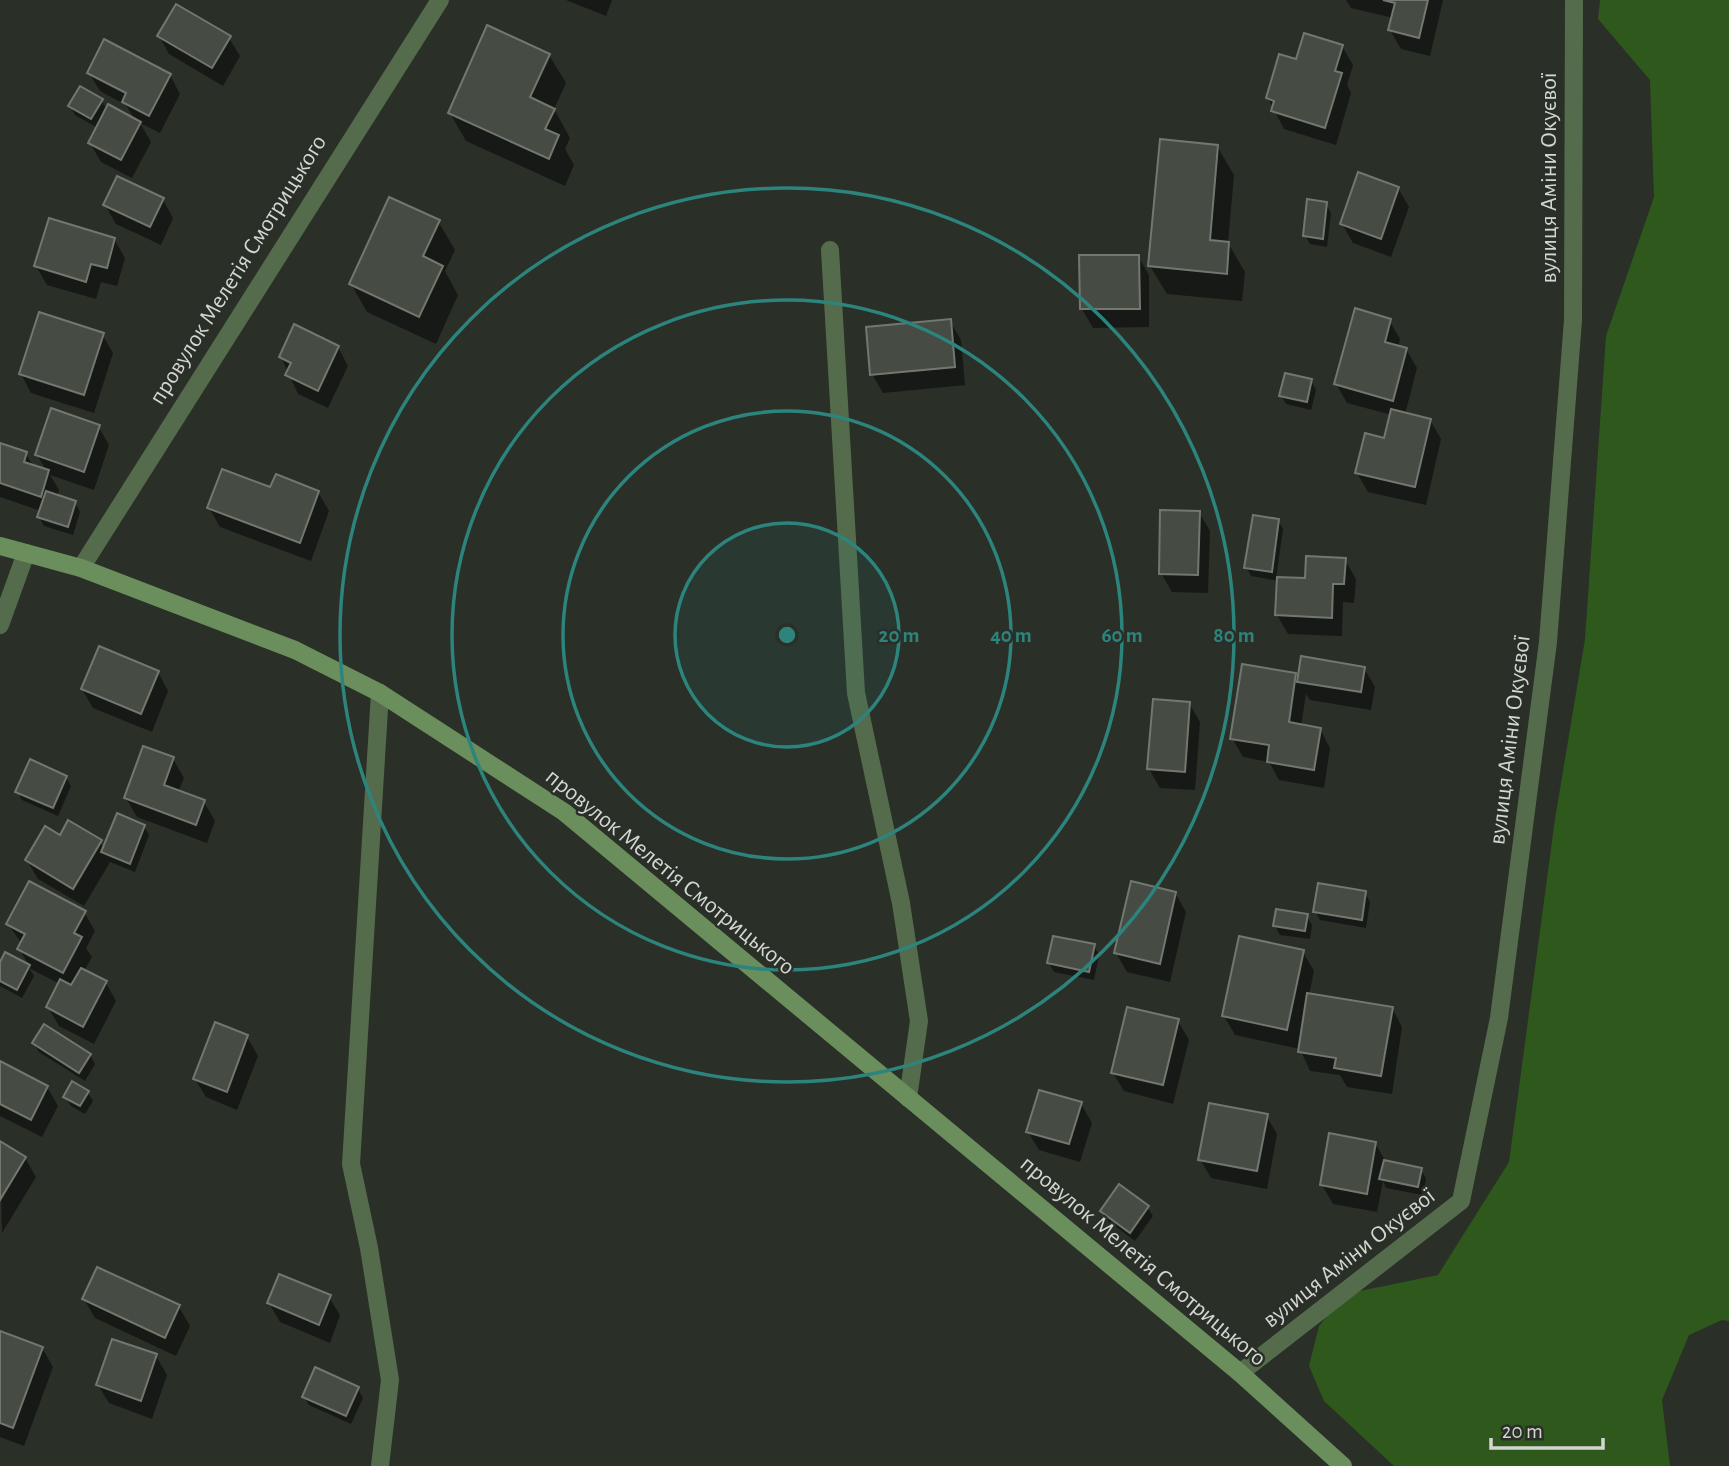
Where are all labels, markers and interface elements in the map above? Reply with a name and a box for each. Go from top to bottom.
street label: вулиця Аміни Окуєвої [1537,72,1561,284]
street label: провулок Мелетія Смотрицького [145,131,331,409]
centre of rings [775,623,799,647]
text: 20 m [879,625,919,646]
text: 40 m [990,625,1032,646]
text: 60 m [1101,625,1143,646]
text: 80 m [1213,625,1255,646]
street label: вулиця Аміни Окуєвої [1485,634,1535,846]
street label: провулок Мелетія Смотрицького [541,764,799,980]
street label: провулок Мелетія Смотрицького [1016,1151,1270,1371]
street label: вулиця Аміни Окуєвої [1258,1183,1440,1332]
scale bar [1491,1406,1603,1450]
text: 20 m [1502,1421,1543,1442]

